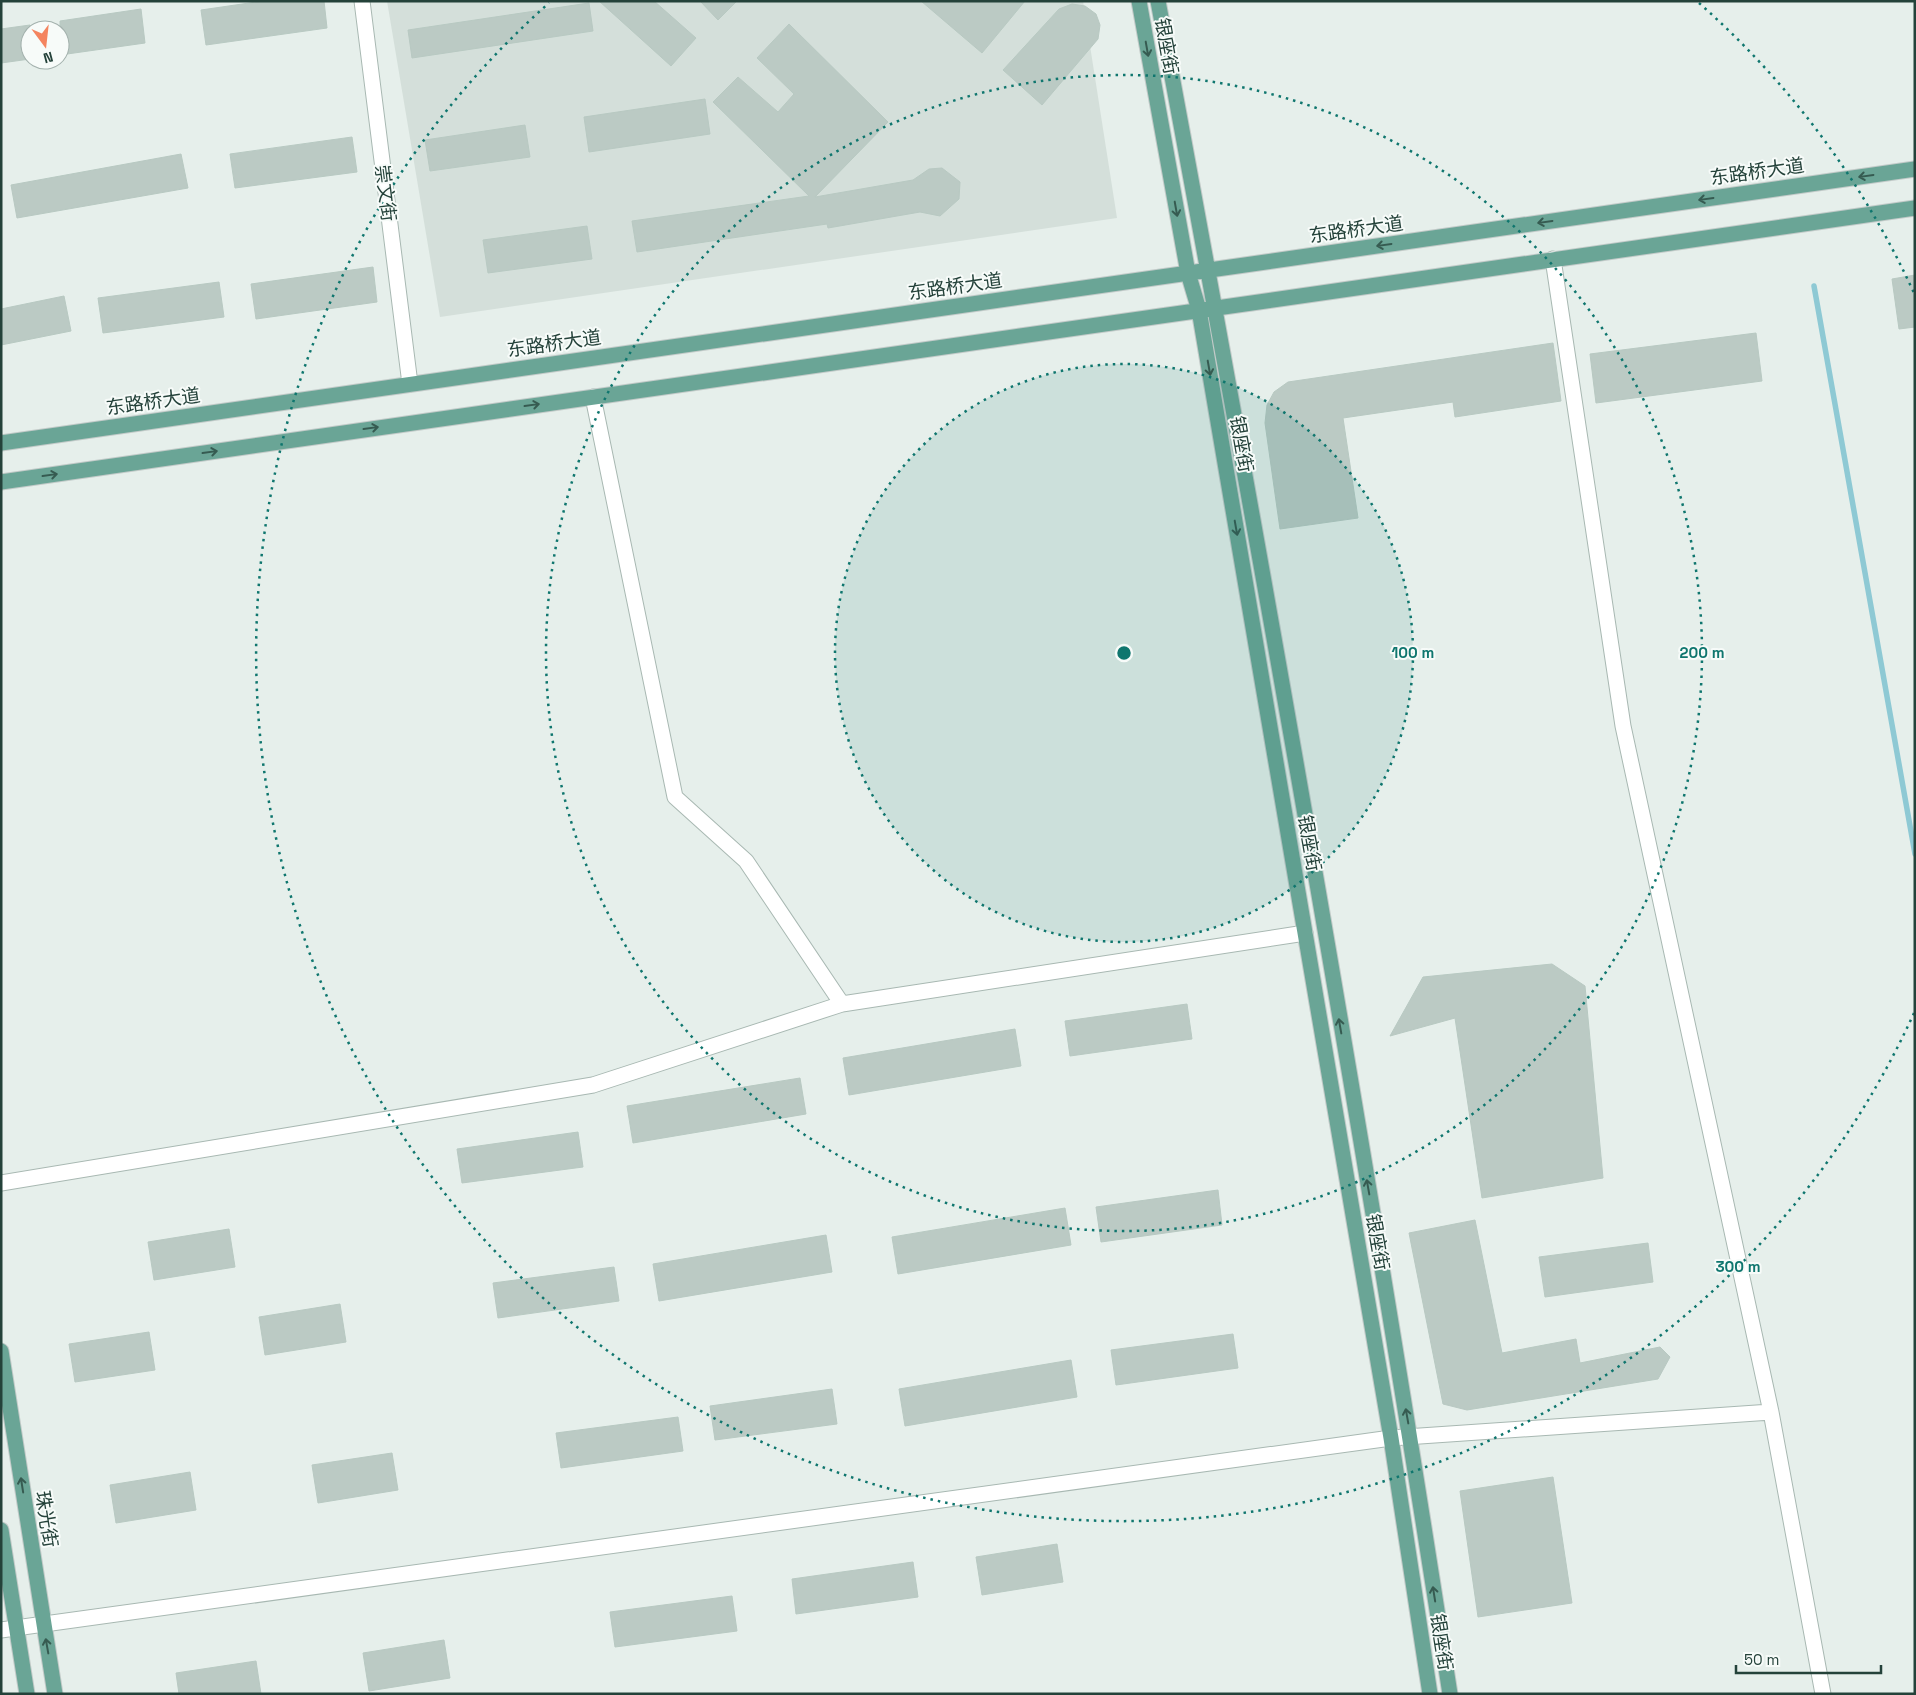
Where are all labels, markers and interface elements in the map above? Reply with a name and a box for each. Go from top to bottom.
street label: 银座街 [1149,16,1184,76]
north arrow [20,20,70,70]
one-way arrow [1143,41,1153,57]
text: N [41,48,55,67]
street label: 东路桥大道 [1708,153,1806,190]
street label: 崇文街 [370,163,401,223]
one-way arrow [1859,171,1875,181]
one-way arrow [1698,194,1714,204]
one-way arrow [1172,201,1182,217]
street label: 东路桥大道 [1307,211,1405,248]
one-way arrow [1537,217,1553,227]
one-way arrow [1376,240,1392,250]
street label: 东路桥大道 [906,268,1004,305]
street label: 东路桥大道 [505,325,603,362]
one-way arrow [1204,360,1214,376]
street label: 东路桥大道 [104,383,202,420]
one-way arrow [524,400,540,410]
street label: 银座街 [1224,414,1259,474]
one-way arrow [363,423,379,433]
one-way arrow [202,446,218,456]
one-way arrow [41,469,57,479]
one-way arrow [1232,520,1242,536]
text: 100 m [1392,643,1434,662]
text: 200 m [1680,643,1724,662]
centre of rings [1115,644,1133,662]
street label: 银座街 [1292,813,1327,873]
one-way arrow [1335,1019,1345,1035]
one-way arrow [1362,1179,1372,1195]
street label: 银座街 [1360,1212,1395,1272]
text: 300 m [1715,1257,1761,1276]
one-way arrow [1401,1408,1411,1424]
one-way arrow [16,1478,26,1494]
street label: 珠光街 [30,1489,63,1549]
one-way arrow [1429,1586,1439,1602]
street label: 银座街 [1425,1612,1458,1672]
one-way arrow [41,1638,51,1654]
scale bar [1736,1642,1881,1674]
text: 50 m [1744,1650,1779,1669]

